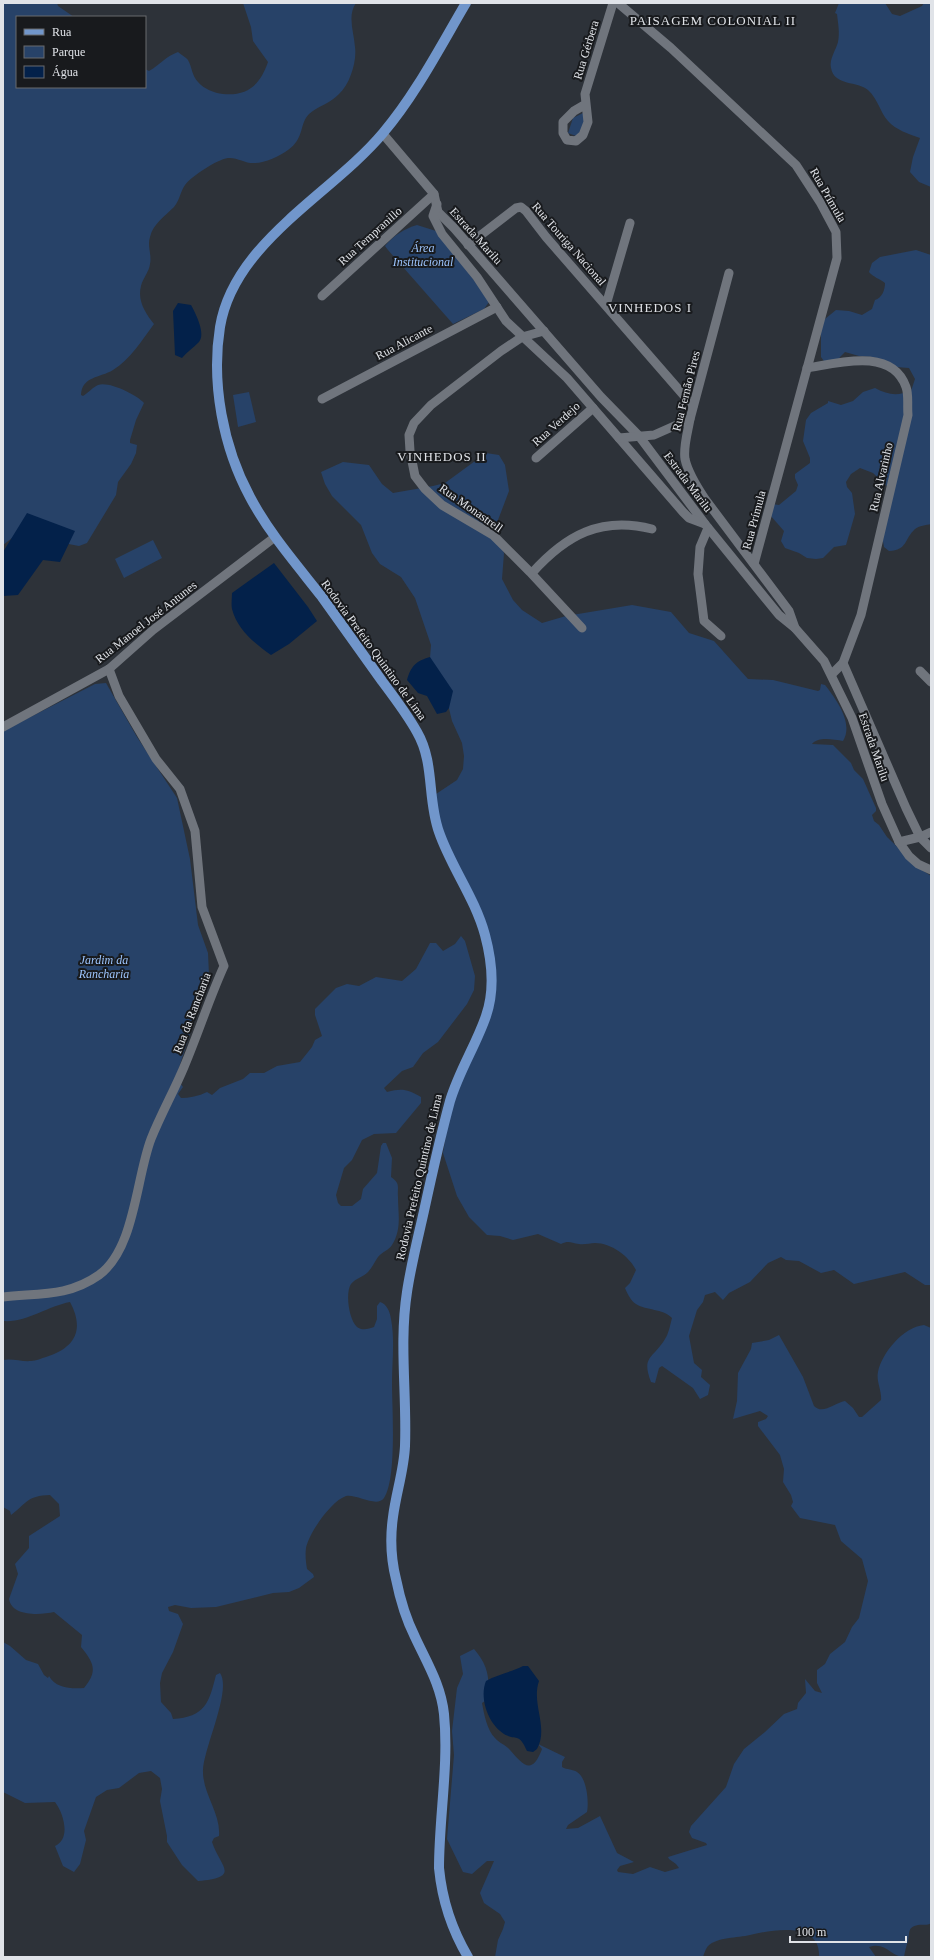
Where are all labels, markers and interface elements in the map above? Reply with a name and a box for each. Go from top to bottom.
district label: PAISAGEM COLONIAL II [630,13,796,28]
legend [16,16,146,88]
street label: Rua Gérbera [570,18,602,81]
text: Rua [52,25,72,39]
text: Parque [52,45,85,59]
text: Água [52,65,79,79]
street label: Rua Prímula [807,165,849,225]
street label: Rua Touriga Nacional [529,200,609,289]
street label: Rua Tempranillo [335,204,405,268]
street label: Estrada Marilu [447,205,505,267]
park label: Área Institucional [392,241,454,269]
district label: VINHEDOS I [608,300,692,315]
street label: Rua Alicante [373,321,435,363]
street label: Rua Fernão Pires [669,349,703,433]
street label: Rua Verdejo [529,399,583,449]
street label: Rua Alvarinho [866,441,896,513]
district label: VINHEDOS II [397,449,487,464]
street label: Estrada Marilu [661,449,715,515]
street label: Rua Monastrell [437,481,506,535]
street label: Rua Prímula [739,488,769,551]
street label: Rodovia Prefeito Quintino de Lima [318,577,430,723]
street label: Rua Manoel José Antunes [92,578,200,666]
street label: Estrada Marilu [856,711,892,783]
park label: Jardim da Rancharia [78,953,129,981]
street label: Rua da Rancharia [170,970,214,1055]
street label: Rodovia Prefeito Quintino de Lima [393,1092,445,1261]
scale bar [790,1918,906,1944]
text: 100 m [796,1925,827,1939]

